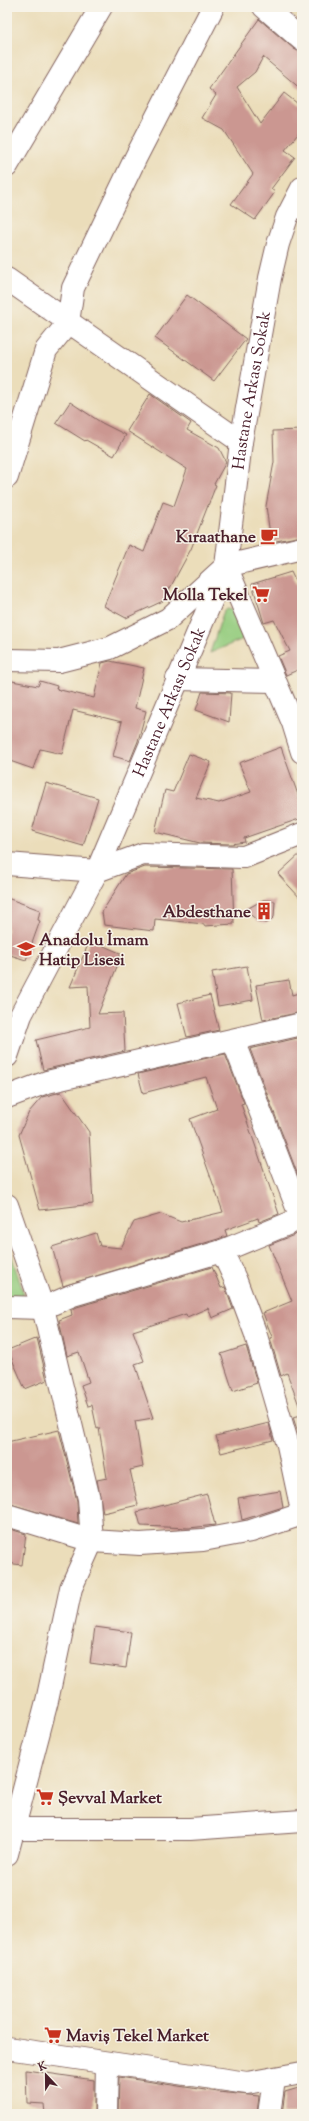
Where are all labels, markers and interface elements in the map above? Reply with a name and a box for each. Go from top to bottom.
street label: Hastane Arkası Sokak [228,309,278,471]
place label: Kıraathane [176,526,256,550]
cafe icon: Kıraathane [259,526,279,546]
place label: Molla Tekel [163,584,248,608]
supermarket icon: Molla Tekel [251,584,271,604]
street label: Hastane Arkası Sokak [128,624,213,781]
place label: Abdesthane [163,901,251,925]
building icon: Abdesthane [254,901,274,921]
place label: Anadolu İmam Hatip Lisesi [39,929,150,973]
school or university icon: Anadolu İmam Hatip Lisesi [16,939,36,959]
supermarket icon: Şevval Market [35,1787,55,1807]
place label: Şevval Market [58,1787,162,1811]
supermarket icon: Maviş Tekel Market [43,2025,63,2045]
place label: Maviş Tekel Market [66,2025,209,2049]
north arrow [26,2055,66,2095]
text: K [35,2058,49,2076]

